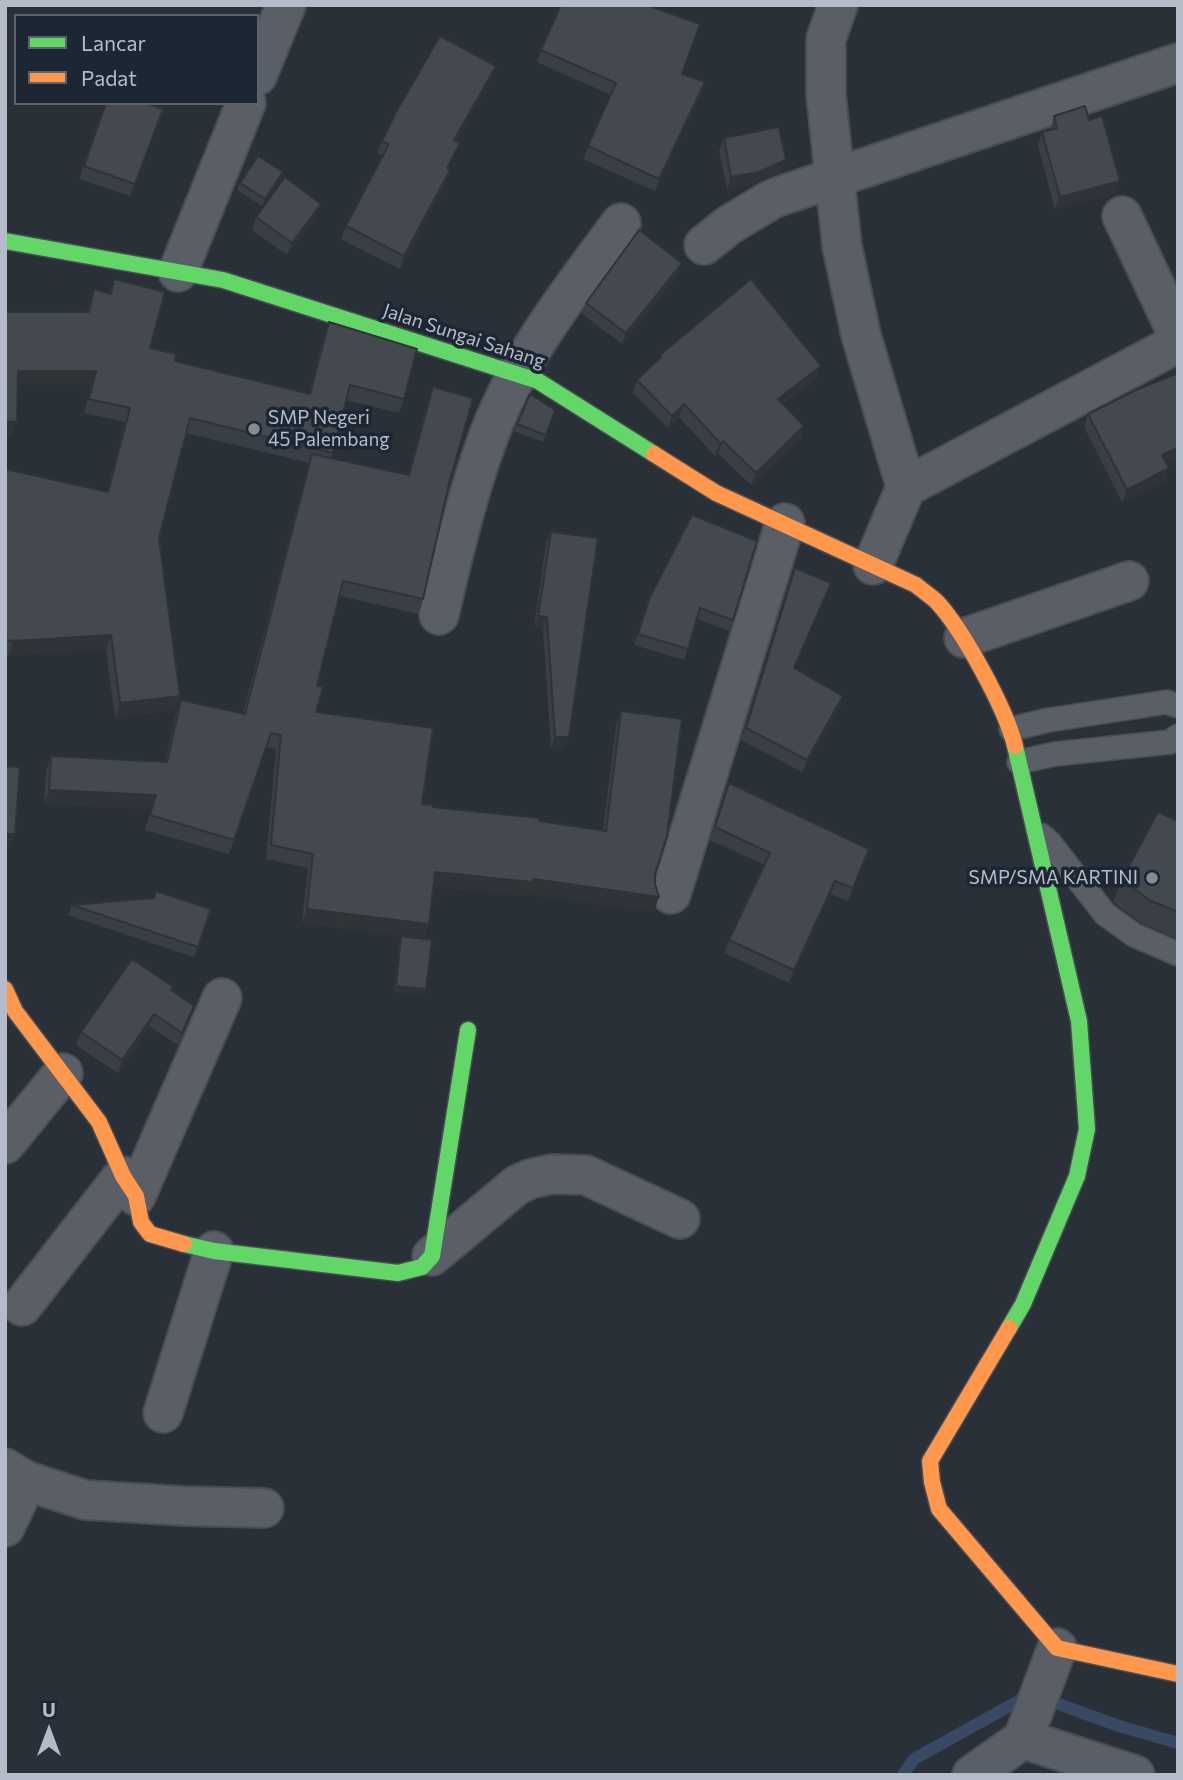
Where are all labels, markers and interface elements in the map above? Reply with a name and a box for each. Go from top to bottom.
legend [14,14,259,105]
text: Lancar [81,30,146,55]
text: Padat [81,65,137,90]
street label: Jalan Sungai Sahang [380,299,548,373]
place label: SMP Negeri 45 Palembang [268,407,390,451]
marker: SMP Negeri 45 Palembang [246,421,262,437]
place label: SMP/SMA KARTINI [969,867,1138,889]
marker: SMP/SMA KARTINI [1144,870,1160,886]
north arrow [14,1696,84,1766]
text: U [42,1698,56,1721]

